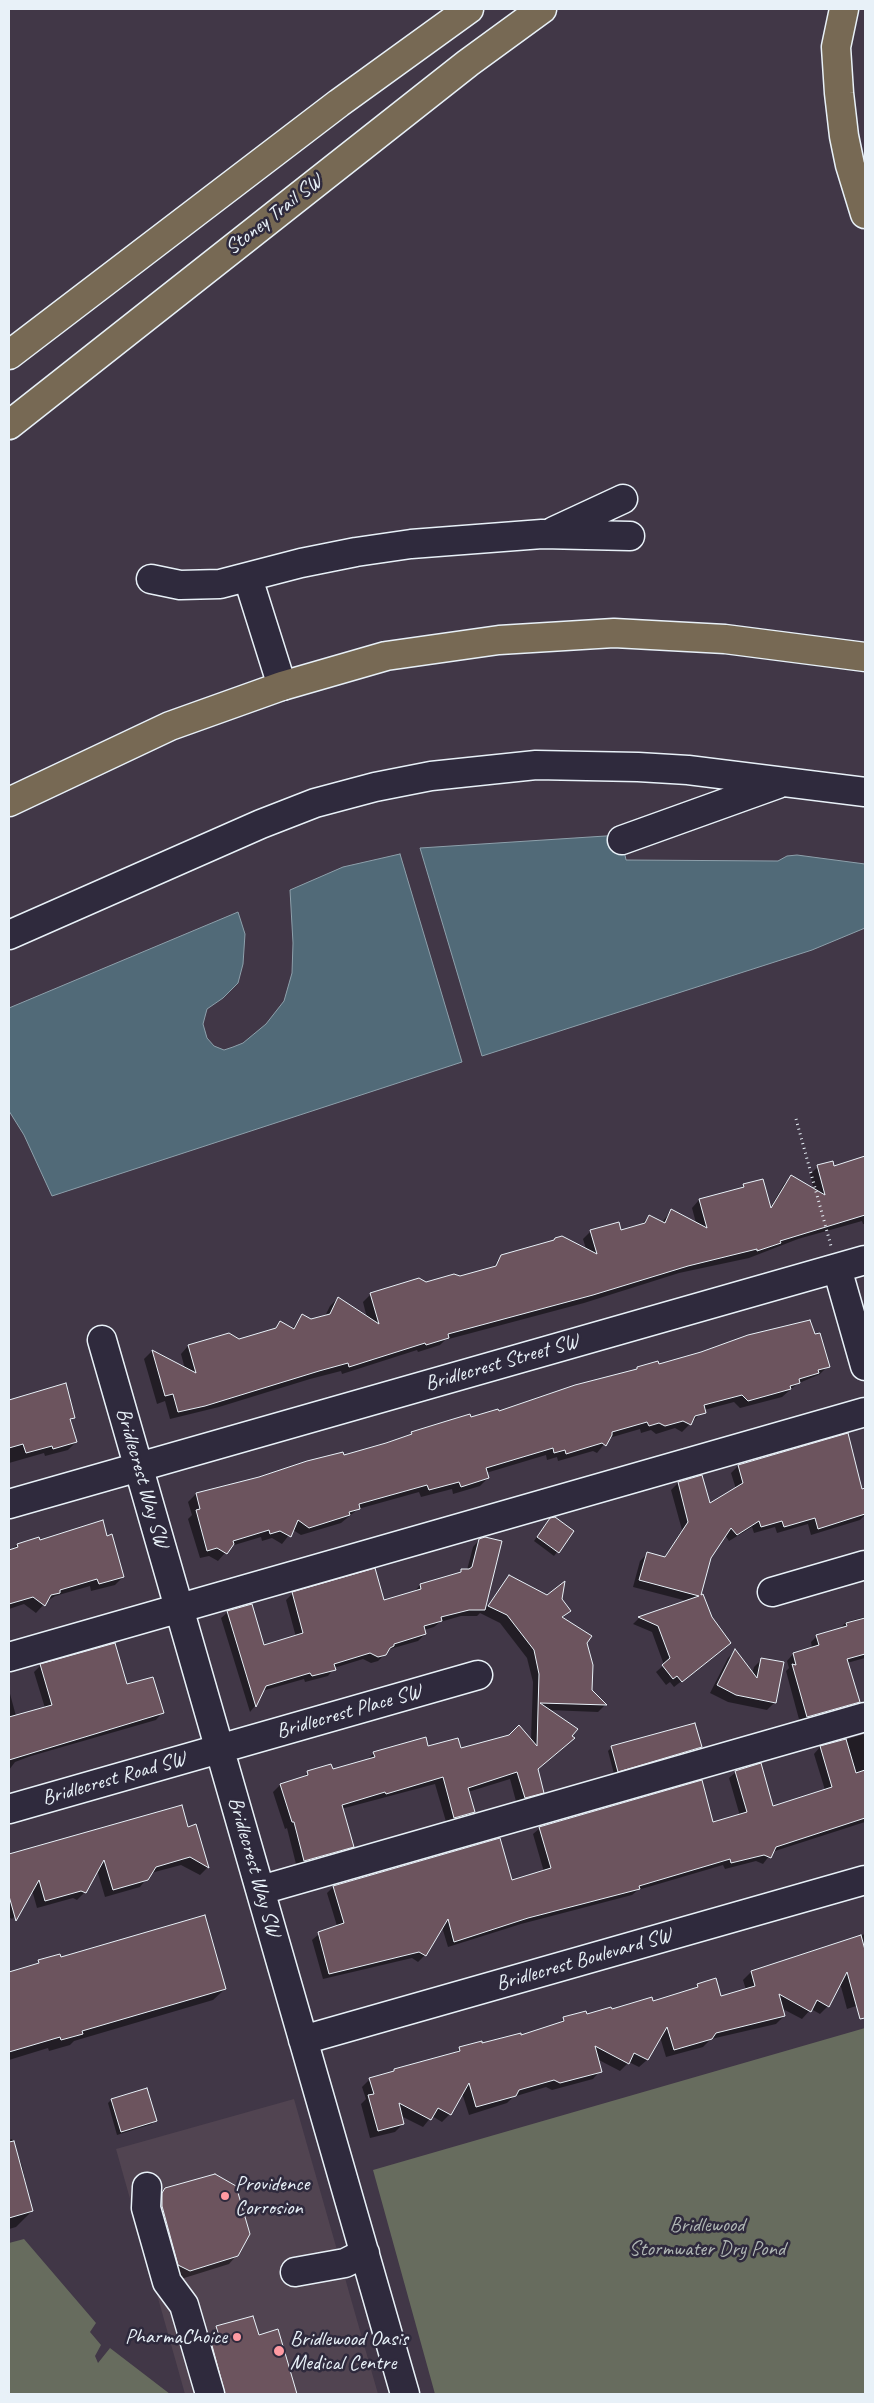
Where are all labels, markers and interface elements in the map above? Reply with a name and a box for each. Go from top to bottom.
street label: Stoney Trail SW [220,169,328,261]
street label: Bridlecrest Street SW [422,1329,582,1397]
street label: Bridlecrest Way SW [110,1405,174,1551]
street label: Bridlecrest Place SW [273,1679,425,1745]
street label: Bridlecrest Road SW [39,1746,189,1812]
street label: Bridlecrest Way SW [222,1794,286,1940]
street label: Bridlecrest Boulevard SW [493,1923,675,1997]
place label: Providence Corrosion [235,2171,309,2221]
marker: Providence Corrosion [219,2190,231,2202]
park label: Bridlewood Stormwater Dry Pond [629,2212,785,2262]
place label: PharmaChoice [125,2324,227,2350]
place label: Bridlewood Oasis Medical Centre [290,2326,408,2376]
marker: PharmaChoice [231,2331,243,2343]
marker: Bridlewood Oasis Medical Centre [272,2344,286,2358]

